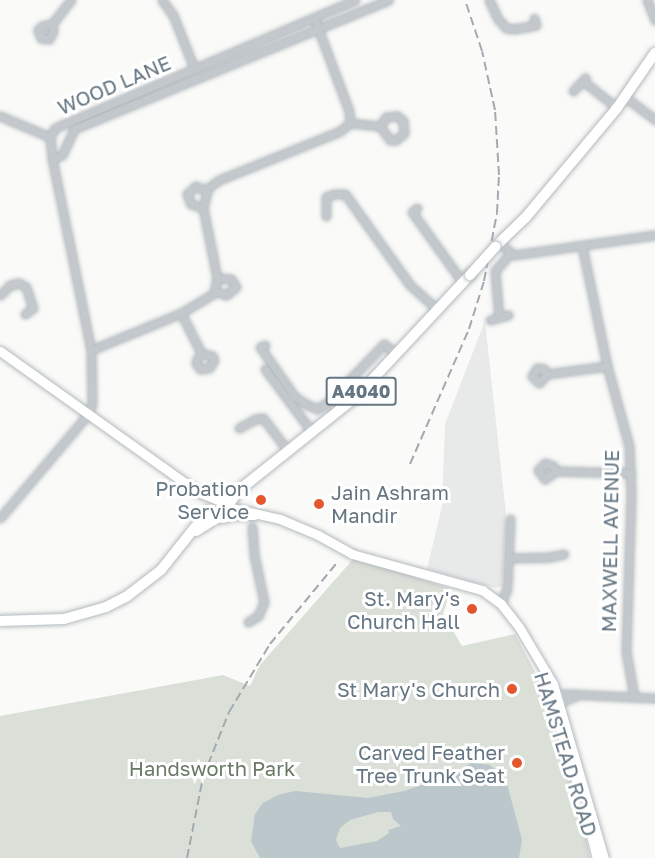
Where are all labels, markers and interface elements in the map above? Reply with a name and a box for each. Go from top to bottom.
street label: WOOD LANE [54,50,174,120]
road number: A4040 [325,376,397,406]
street label: MAXWELL AVENUE [596,449,624,633]
place label: Probation Service [155,476,249,523]
place label: Jain Ashram Mandir [331,480,449,527]
marker: Probation Service [254,493,268,507]
marker: Jain Ashram Mandir [312,497,326,511]
place label: St. Mary's Church Hall [347,586,460,633]
marker: St. Mary's Church Hall [465,602,479,616]
street label: HAMSTEAD ROAD [530,669,602,839]
place label: St Mary's Church [337,677,500,701]
marker: St Mary's Church [505,682,519,696]
place label: Carved Feather Tree Trunk Seat [356,740,505,787]
park label: Handsworth Park [129,756,295,780]
marker: Carved Feather Tree Trunk Seat [510,756,524,770]

